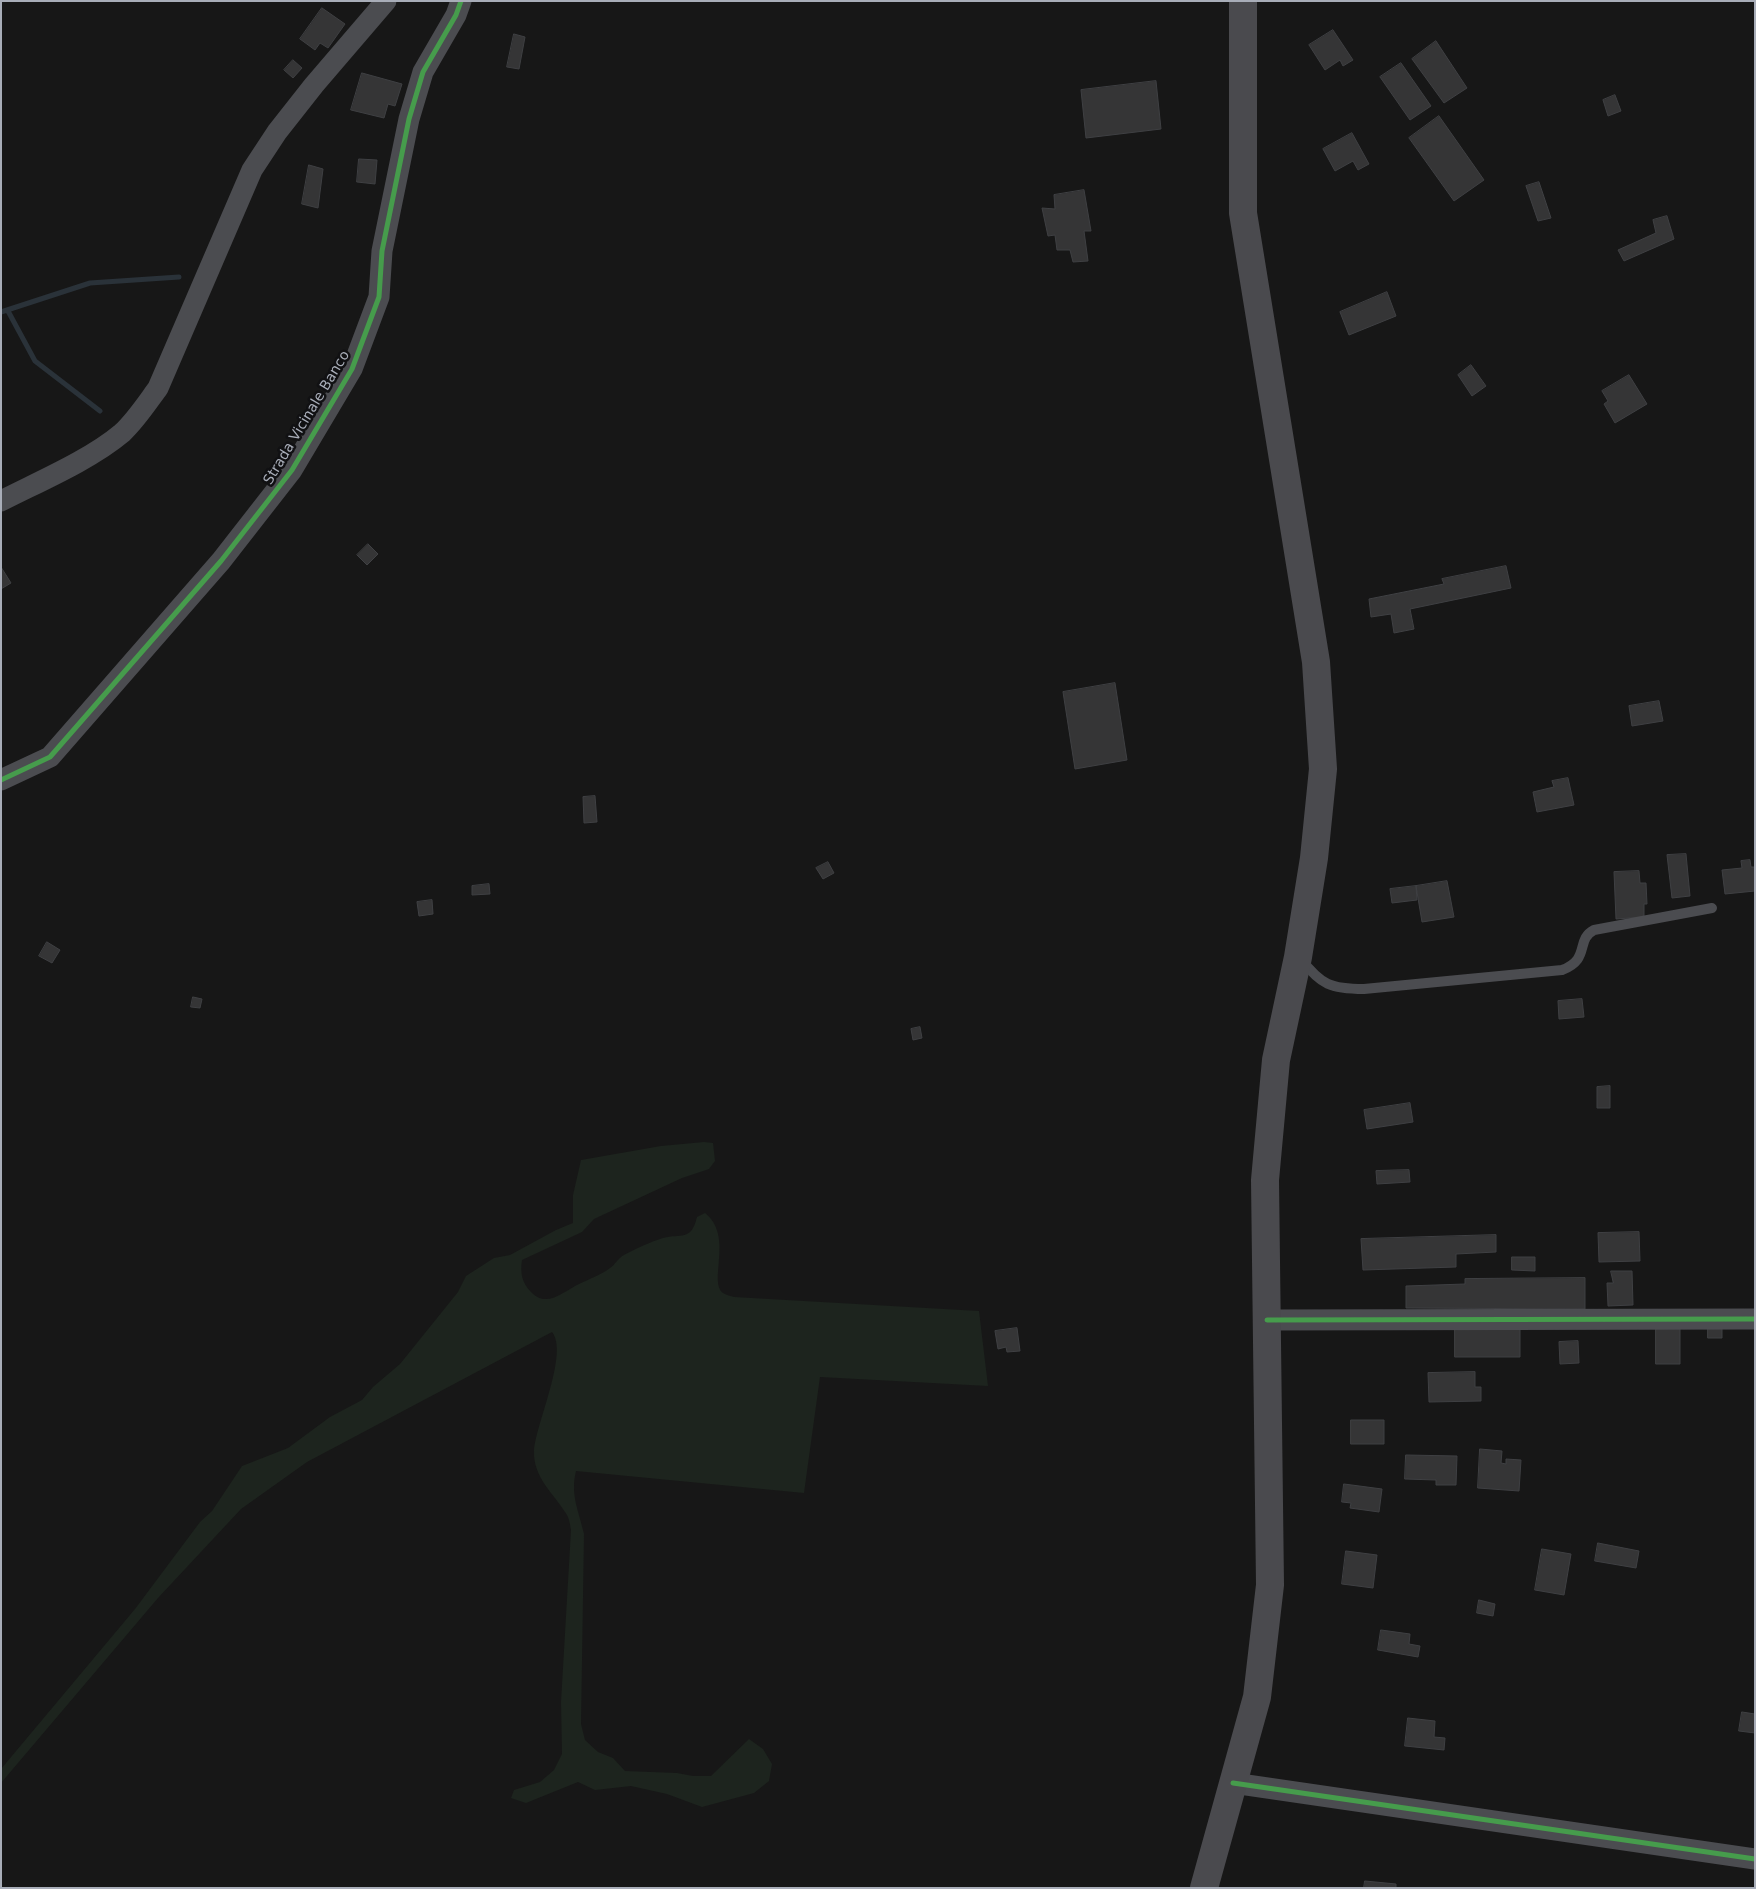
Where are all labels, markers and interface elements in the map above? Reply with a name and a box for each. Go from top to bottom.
street label: Strada Vicinale Banco [260,348,354,488]

